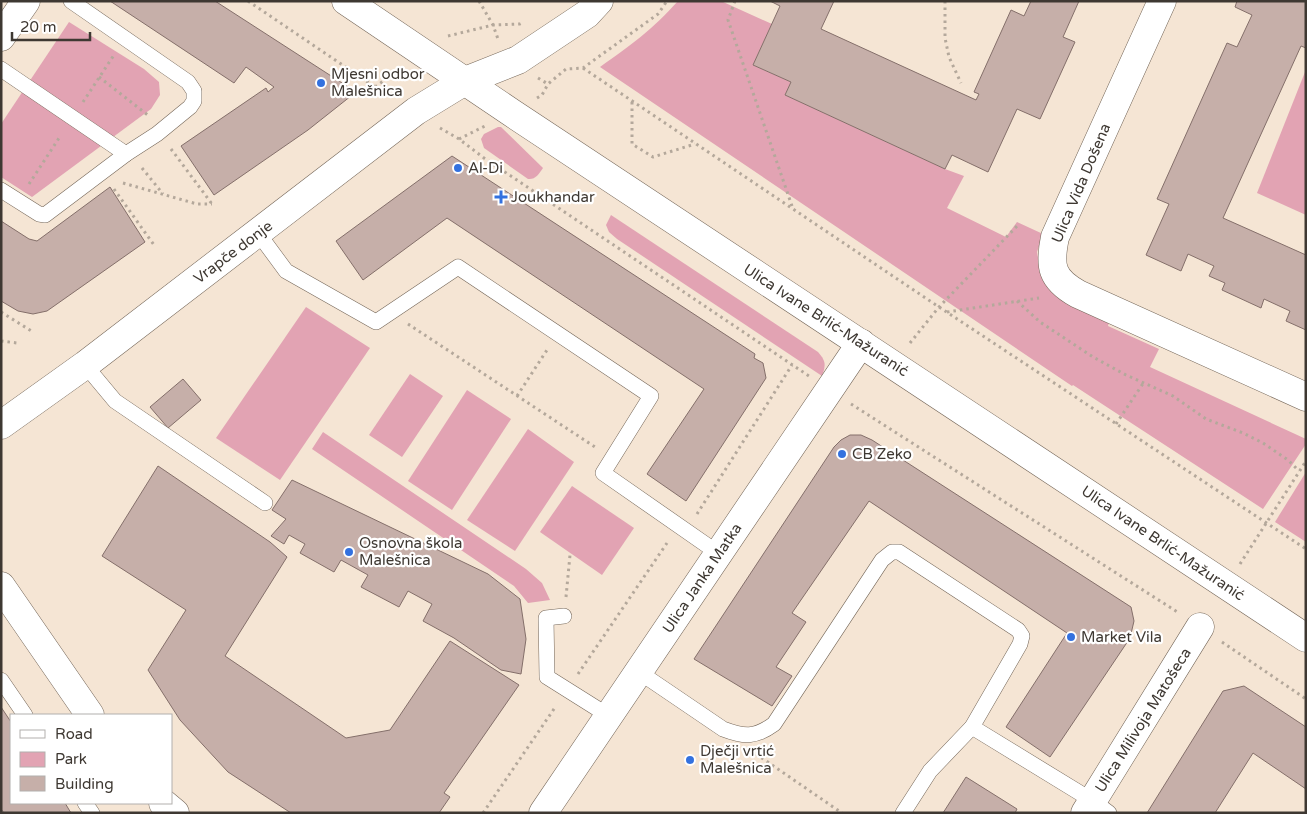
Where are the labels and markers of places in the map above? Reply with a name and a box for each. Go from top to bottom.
place label: Mjesni odbor Malešnica [331,65,425,100]
marker: Mjesni odbor Malešnica [315,77,327,89]
place label: Al-Di [468,159,503,177]
marker: Al-Di [452,162,464,174]
place label: Joukhandar [511,188,595,206]
marker: Joukhandar [495,191,507,203]
place label: CB Zeko [852,445,912,463]
marker: CB Zeko [836,448,848,460]
place label: Osnovna škola Malešnica [359,534,462,569]
marker: Osnovna škola Malešnica [343,546,355,558]
place label: Market Vila [1081,628,1162,646]
marker: Market Vila [1065,631,1077,643]
place label: Dječji vrtić Malešnica [700,742,774,777]
marker: Dječji vrtić Malešnica [684,754,696,766]

